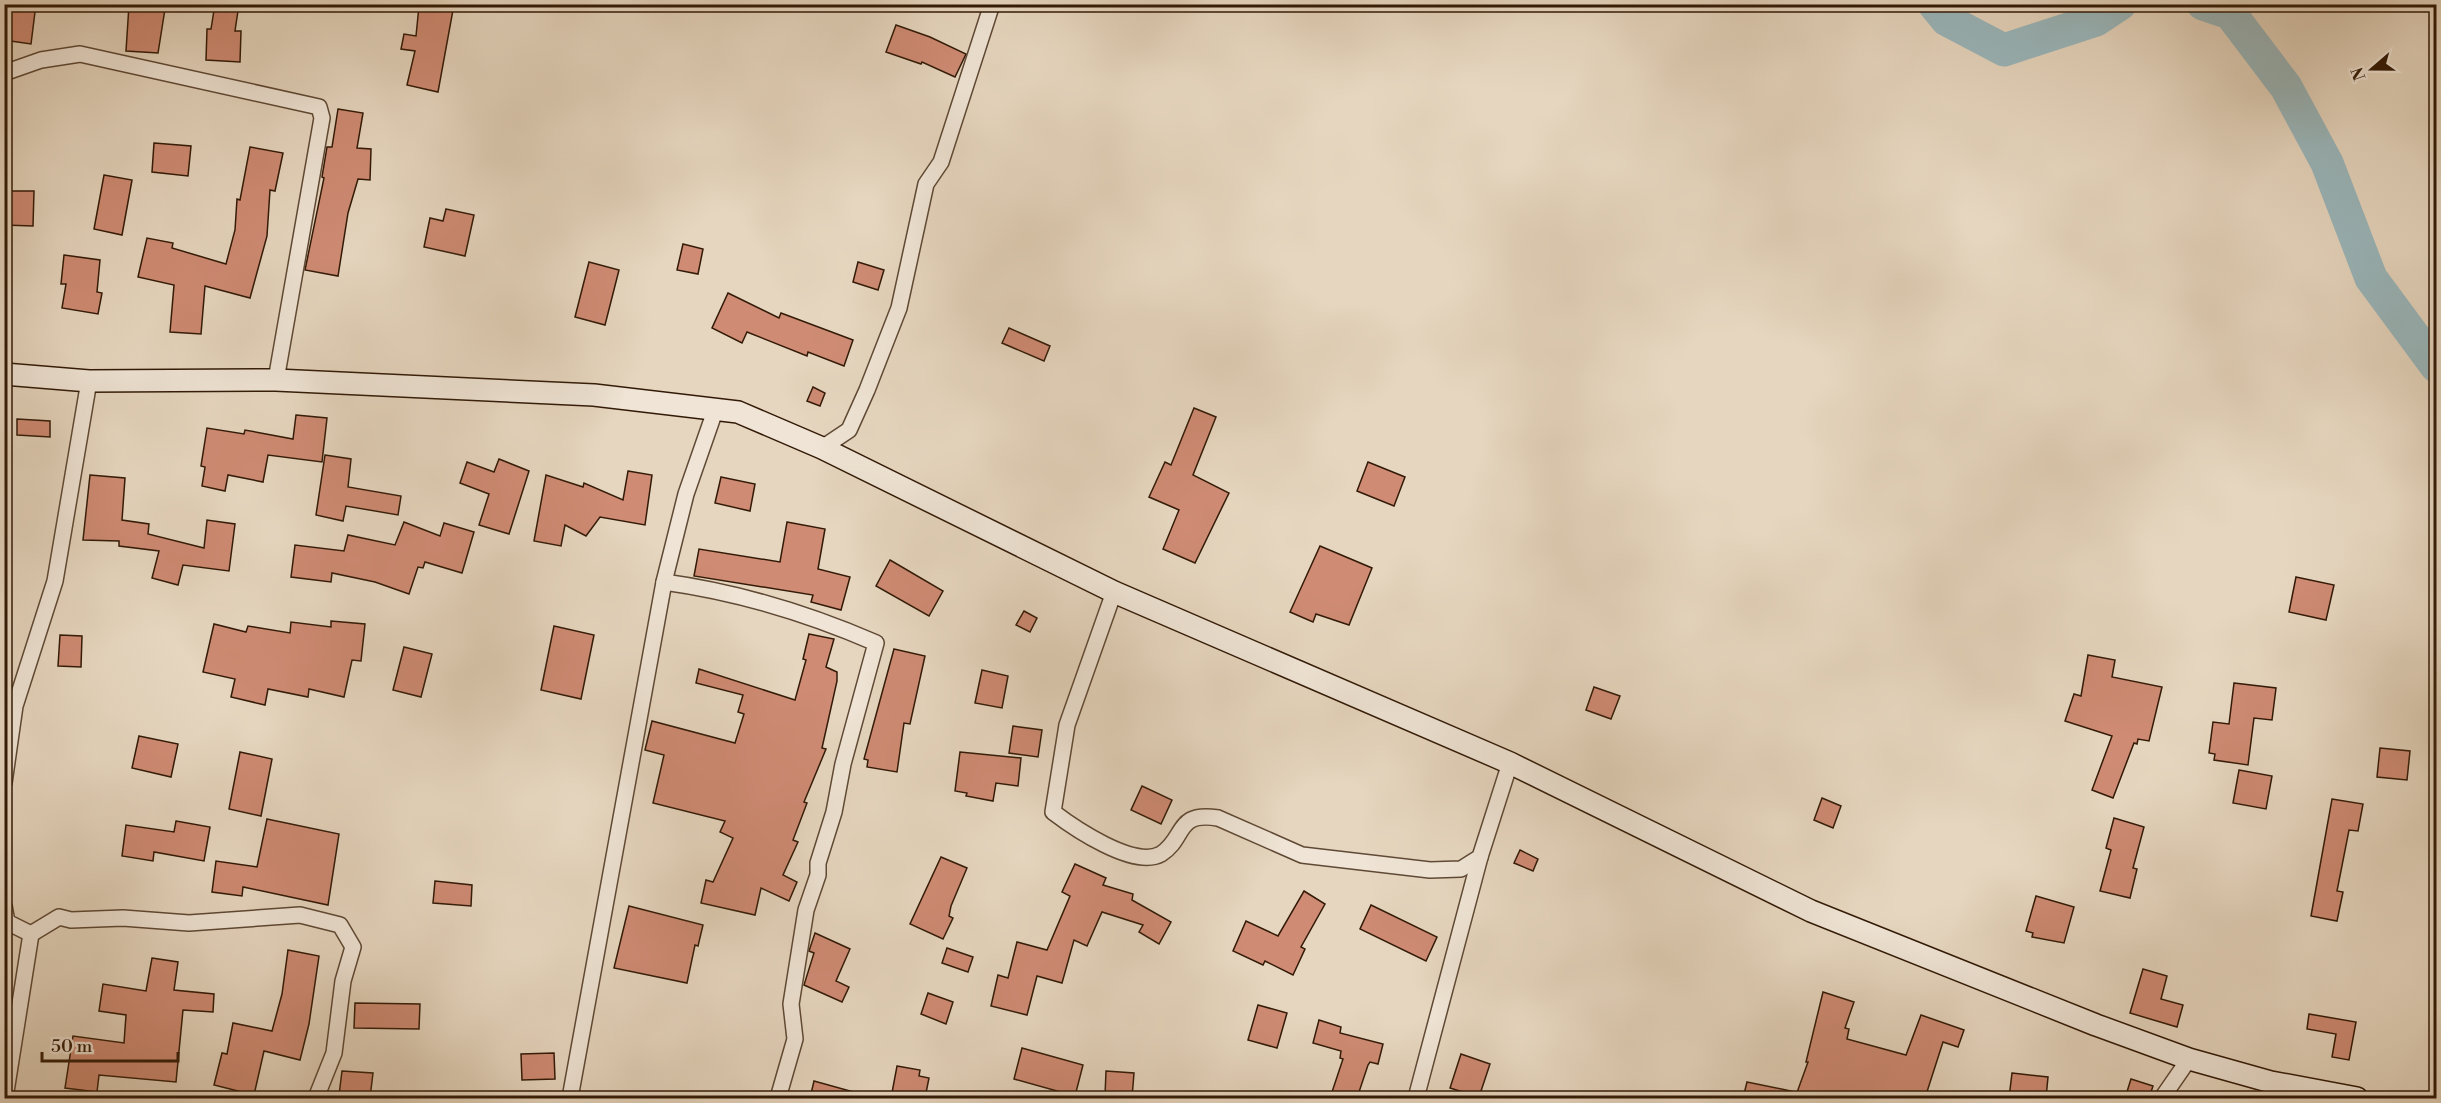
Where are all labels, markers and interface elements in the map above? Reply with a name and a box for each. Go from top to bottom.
north arrow [2342,39,2402,99]
text: N [2347,64,2370,83]
scale bar [42,1025,178,1063]
text: 50 m [51,1035,93,1058]

